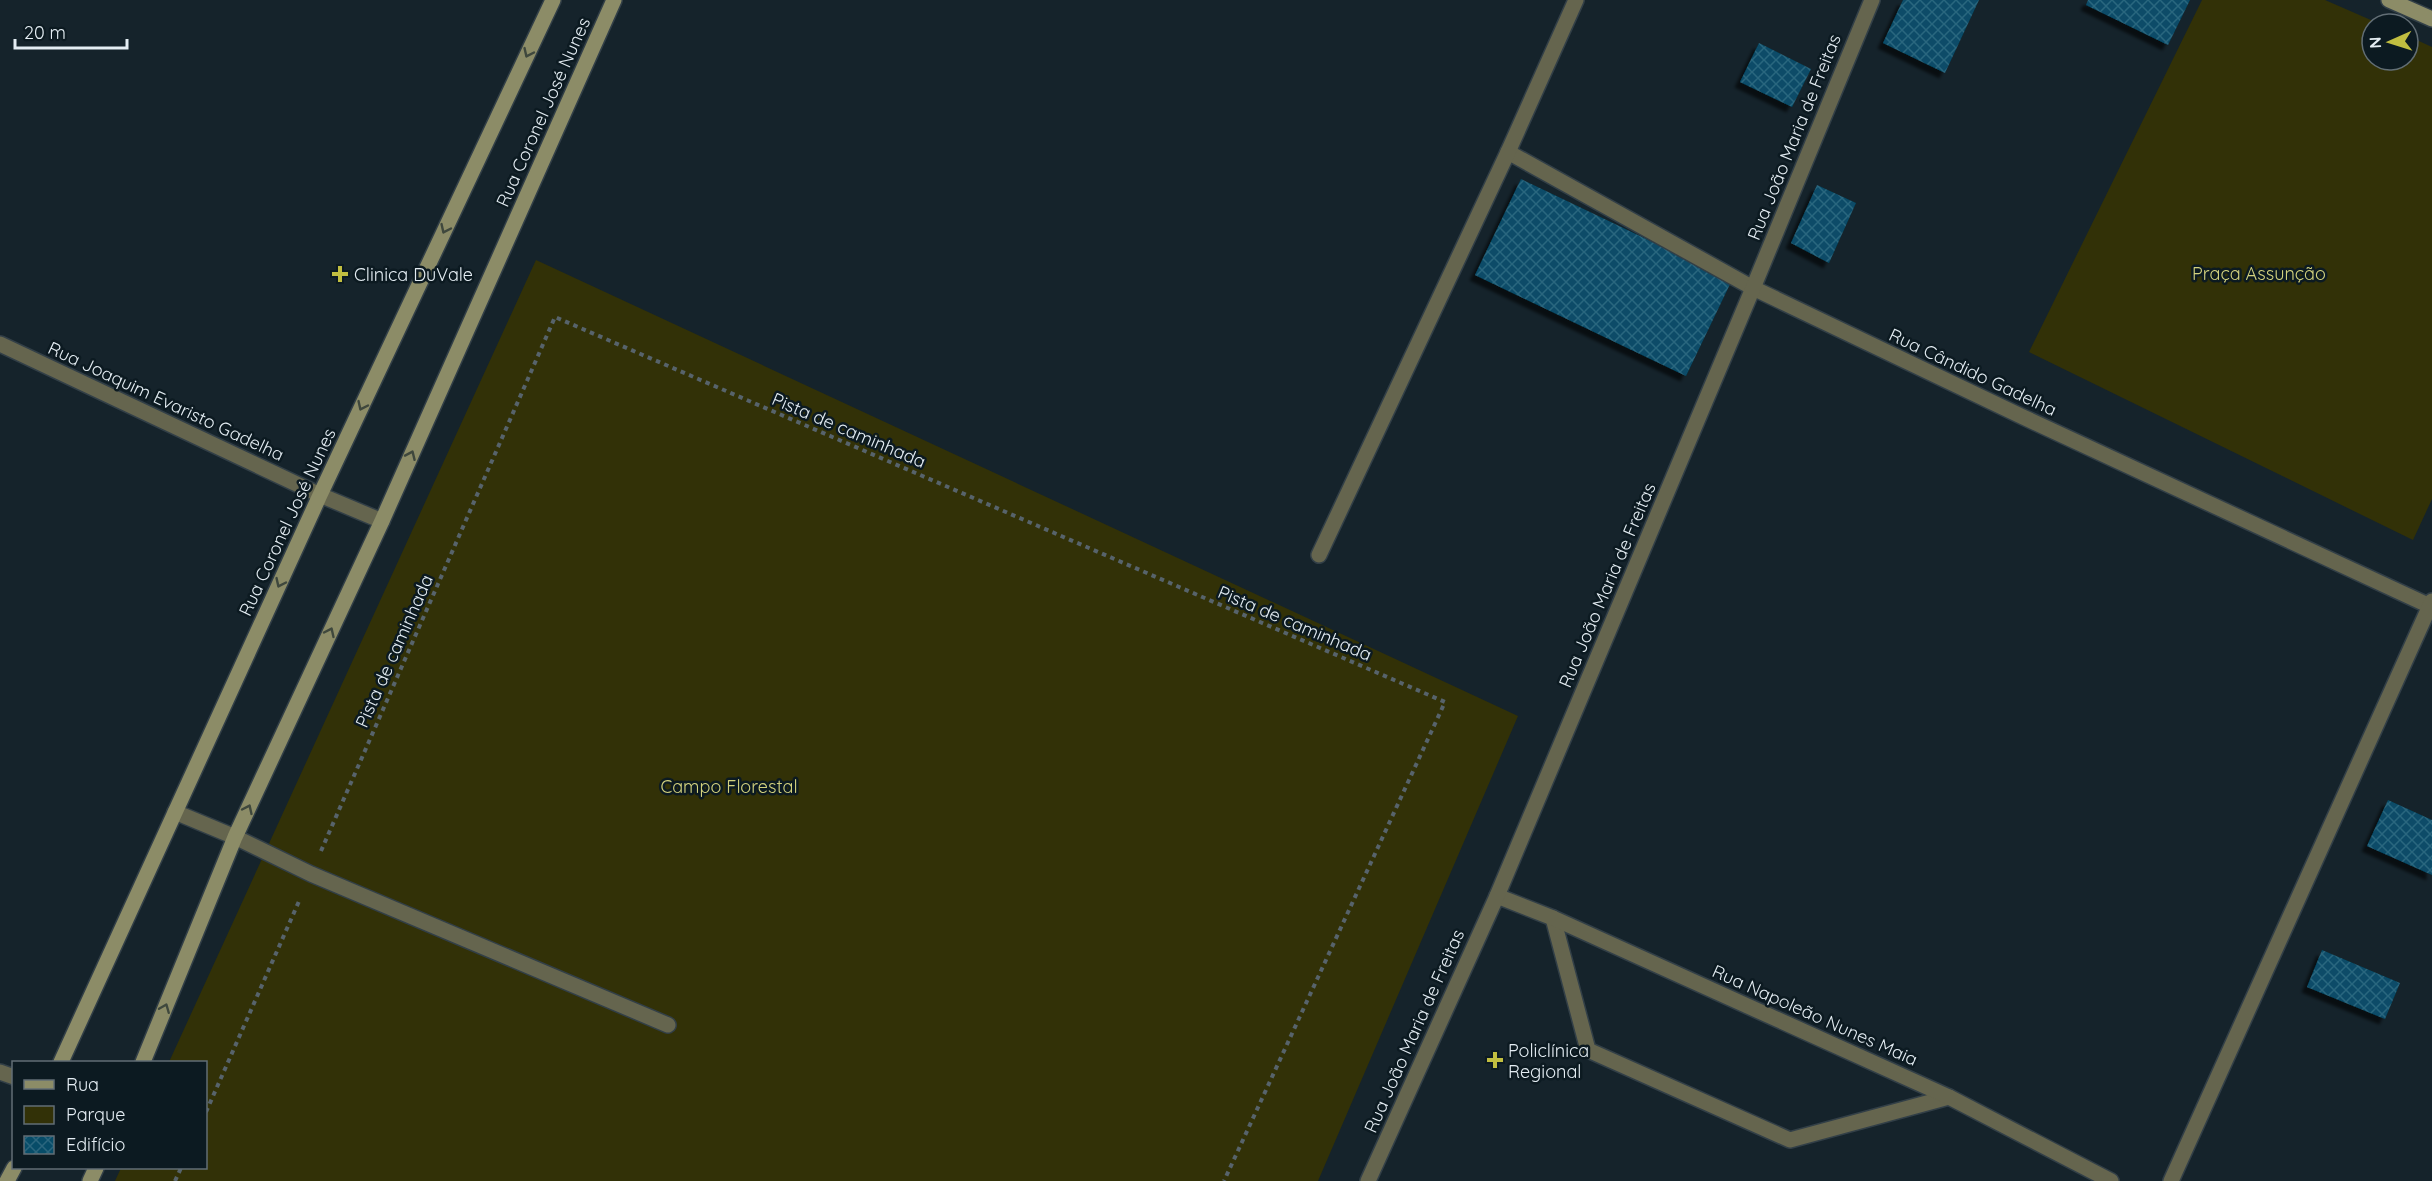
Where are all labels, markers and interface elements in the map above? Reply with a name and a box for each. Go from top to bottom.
scale bar [15,12,128,50]
north arrow [2360,12,2420,72]
street label: Rua Coronel José Nunes [491,14,595,210]
text: 20 m [24,21,66,44]
street label: Rua João Maria de Freitas [1742,31,1846,243]
text: N [2365,36,2385,49]
one-way arrow [524,46,536,57]
one-way arrow [441,223,453,234]
park label: Praça Assunção [2192,262,2326,285]
place label: Clinica DuVale [354,263,473,286]
marker: Clinica DuVale [331,265,349,283]
street label: Rua Cândido Gadelha [1885,323,2061,421]
street label: Rua Joaquim Evaristo Gadelha [44,336,288,466]
street label: Pista de caminhada [769,387,929,473]
one-way arrow [358,399,370,410]
street label: Rua Coronel José Nunes [233,424,341,620]
one-way arrow [404,450,416,461]
street label: Rua João Maria de Freitas [1553,479,1661,691]
street label: Pista de caminhada [350,571,438,731]
one-way arrow [275,576,287,587]
street label: Pista de caminhada [1215,580,1375,666]
one-way arrow [323,628,335,639]
park label: Campo Florestal [660,775,798,798]
one-way arrow [241,805,253,816]
street label: Rua João Maria de Freitas [1359,926,1469,1136]
street label: Rua Napoleão Nunes Maia [1709,959,1921,1071]
one-way arrow [158,1004,170,1015]
place label: Policlínica Regional [1508,1039,1589,1083]
marker: Policlínica Regional [1486,1051,1504,1069]
legend [12,1061,207,1169]
text: Rua [66,1073,99,1096]
text: Parque [66,1103,125,1126]
text: Edifício [66,1133,125,1156]

